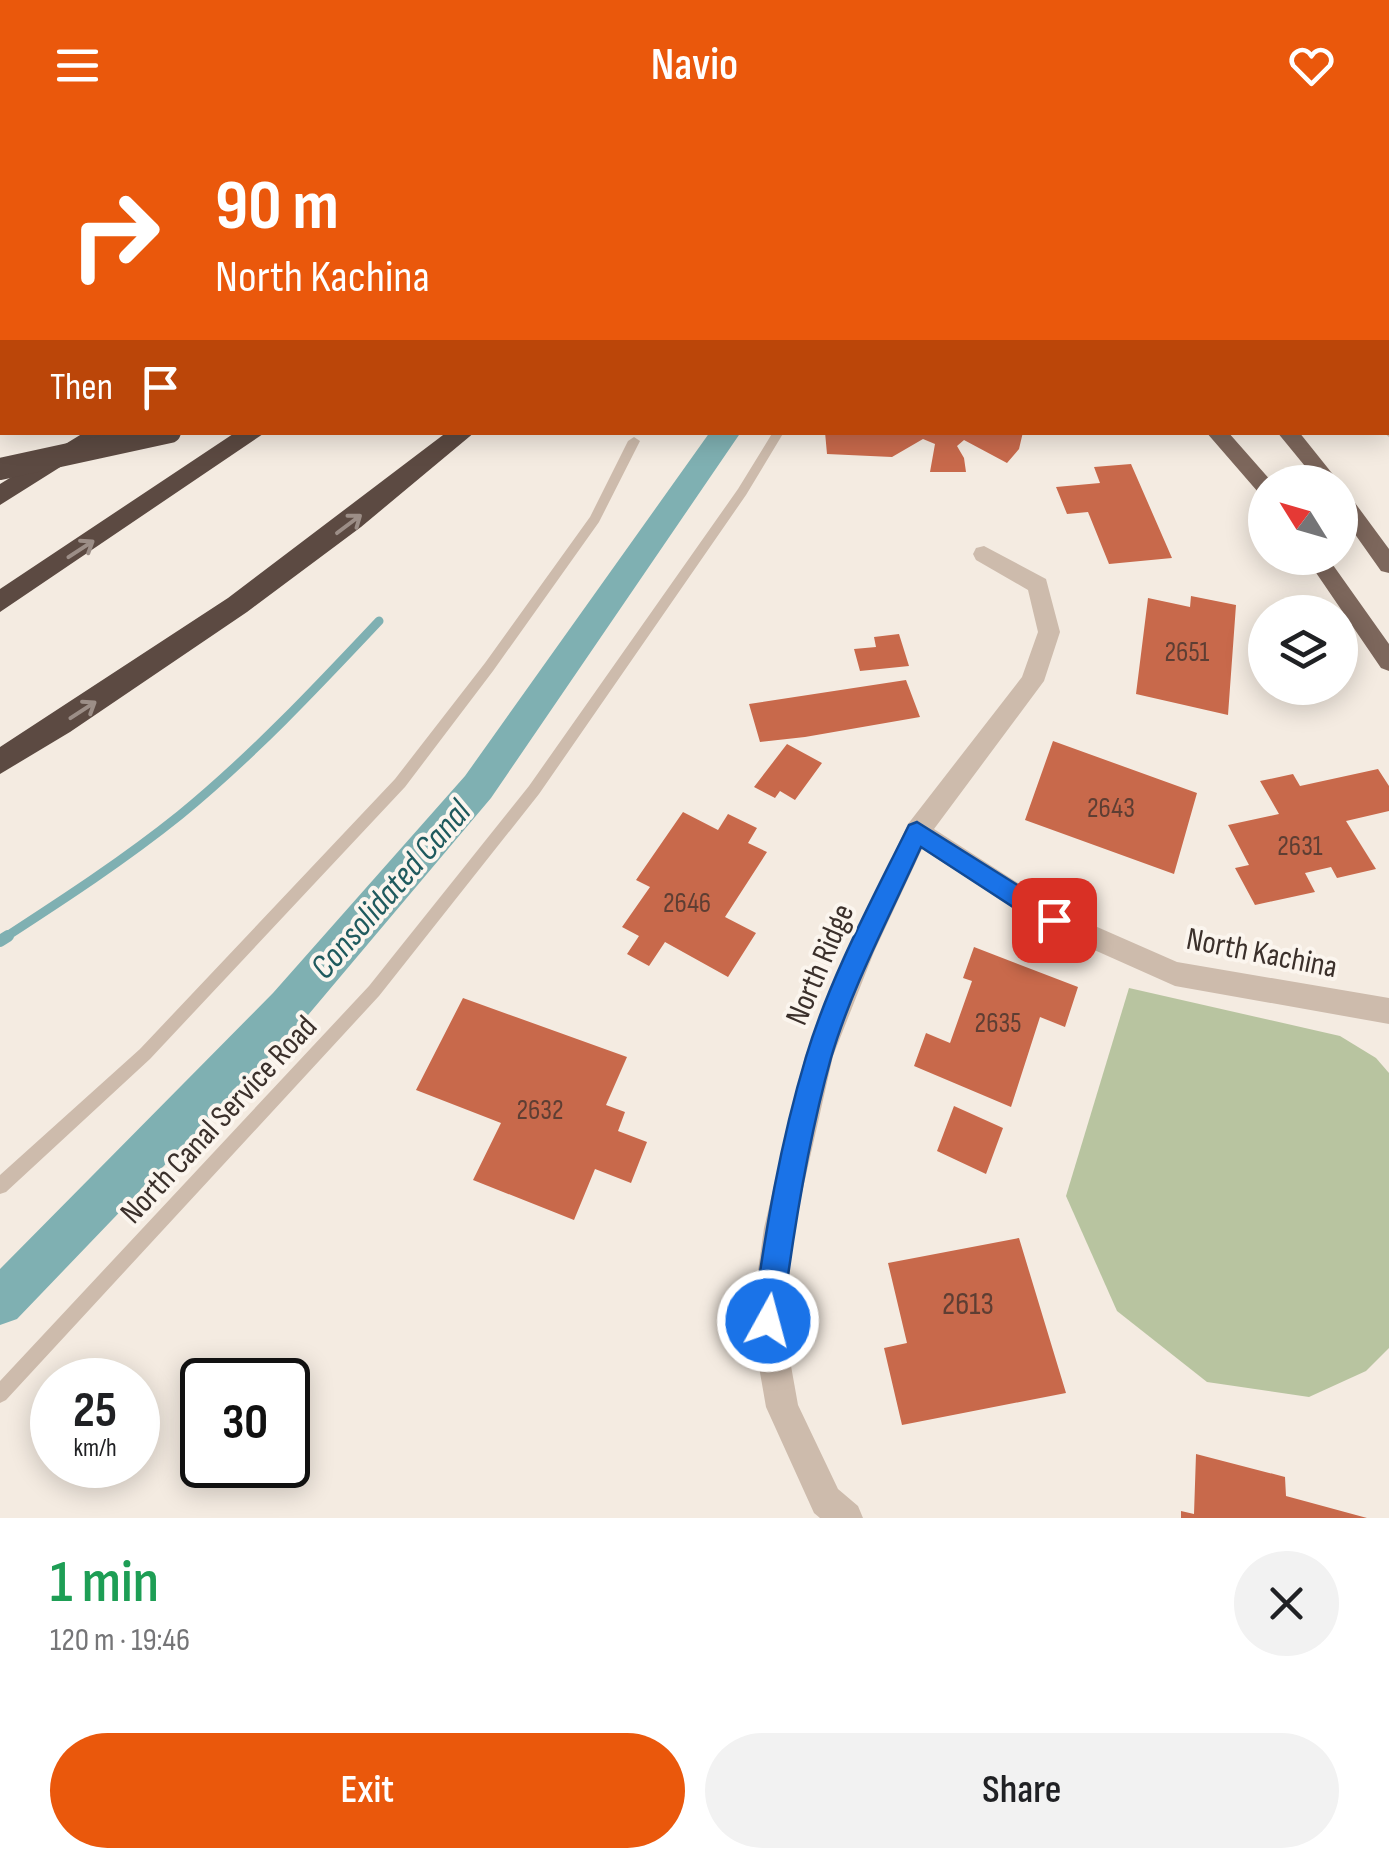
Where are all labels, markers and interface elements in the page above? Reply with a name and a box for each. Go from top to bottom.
icon: menu [50,38,105,93]
text: Navio [651,38,738,93]
icon: heart [1284,38,1339,93]
text: 90 m [215,165,339,249]
icon: right [50,170,180,300]
text: North Kachina [215,250,430,305]
icon: arrive [133,360,188,415]
text: Then [50,365,113,410]
north arrow [1248,465,1358,575]
map controls [1248,465,1358,705]
one-way arrow [335,514,362,535]
one-way arrow [67,538,95,559]
button: layers [1248,595,1358,705]
house number: 2651 [1165,636,1210,669]
one-way arrow [68,700,96,721]
water label: Consolidated Canal [302,790,482,988]
house number: 2643 [1087,792,1135,825]
house number: 2631 [1277,830,1323,863]
pin [1012,878,1097,963]
house number: 2646 [663,887,711,920]
icon: arrive [1027,893,1082,948]
street label: North Ridge [778,898,863,1031]
street label: North Kachina [1183,920,1340,987]
house number: 2635 [975,1007,1021,1040]
street label: North Canal Service Road [113,1008,326,1232]
house number: 2632 [516,1094,564,1127]
position arrow [716,1269,820,1373]
house number: 2613 [942,1285,994,1324]
speed limit sign: 30 [180,1358,310,1488]
text: 25 [73,1381,117,1441]
text: km/h [73,1433,117,1464]
text: 1 min [50,1547,159,1619]
button: close [1234,1551,1339,1656]
text: 120 m · 19:46 [50,1621,190,1660]
button: Exit [50,1733,685,1848]
button: Share [705,1733,1339,1848]

